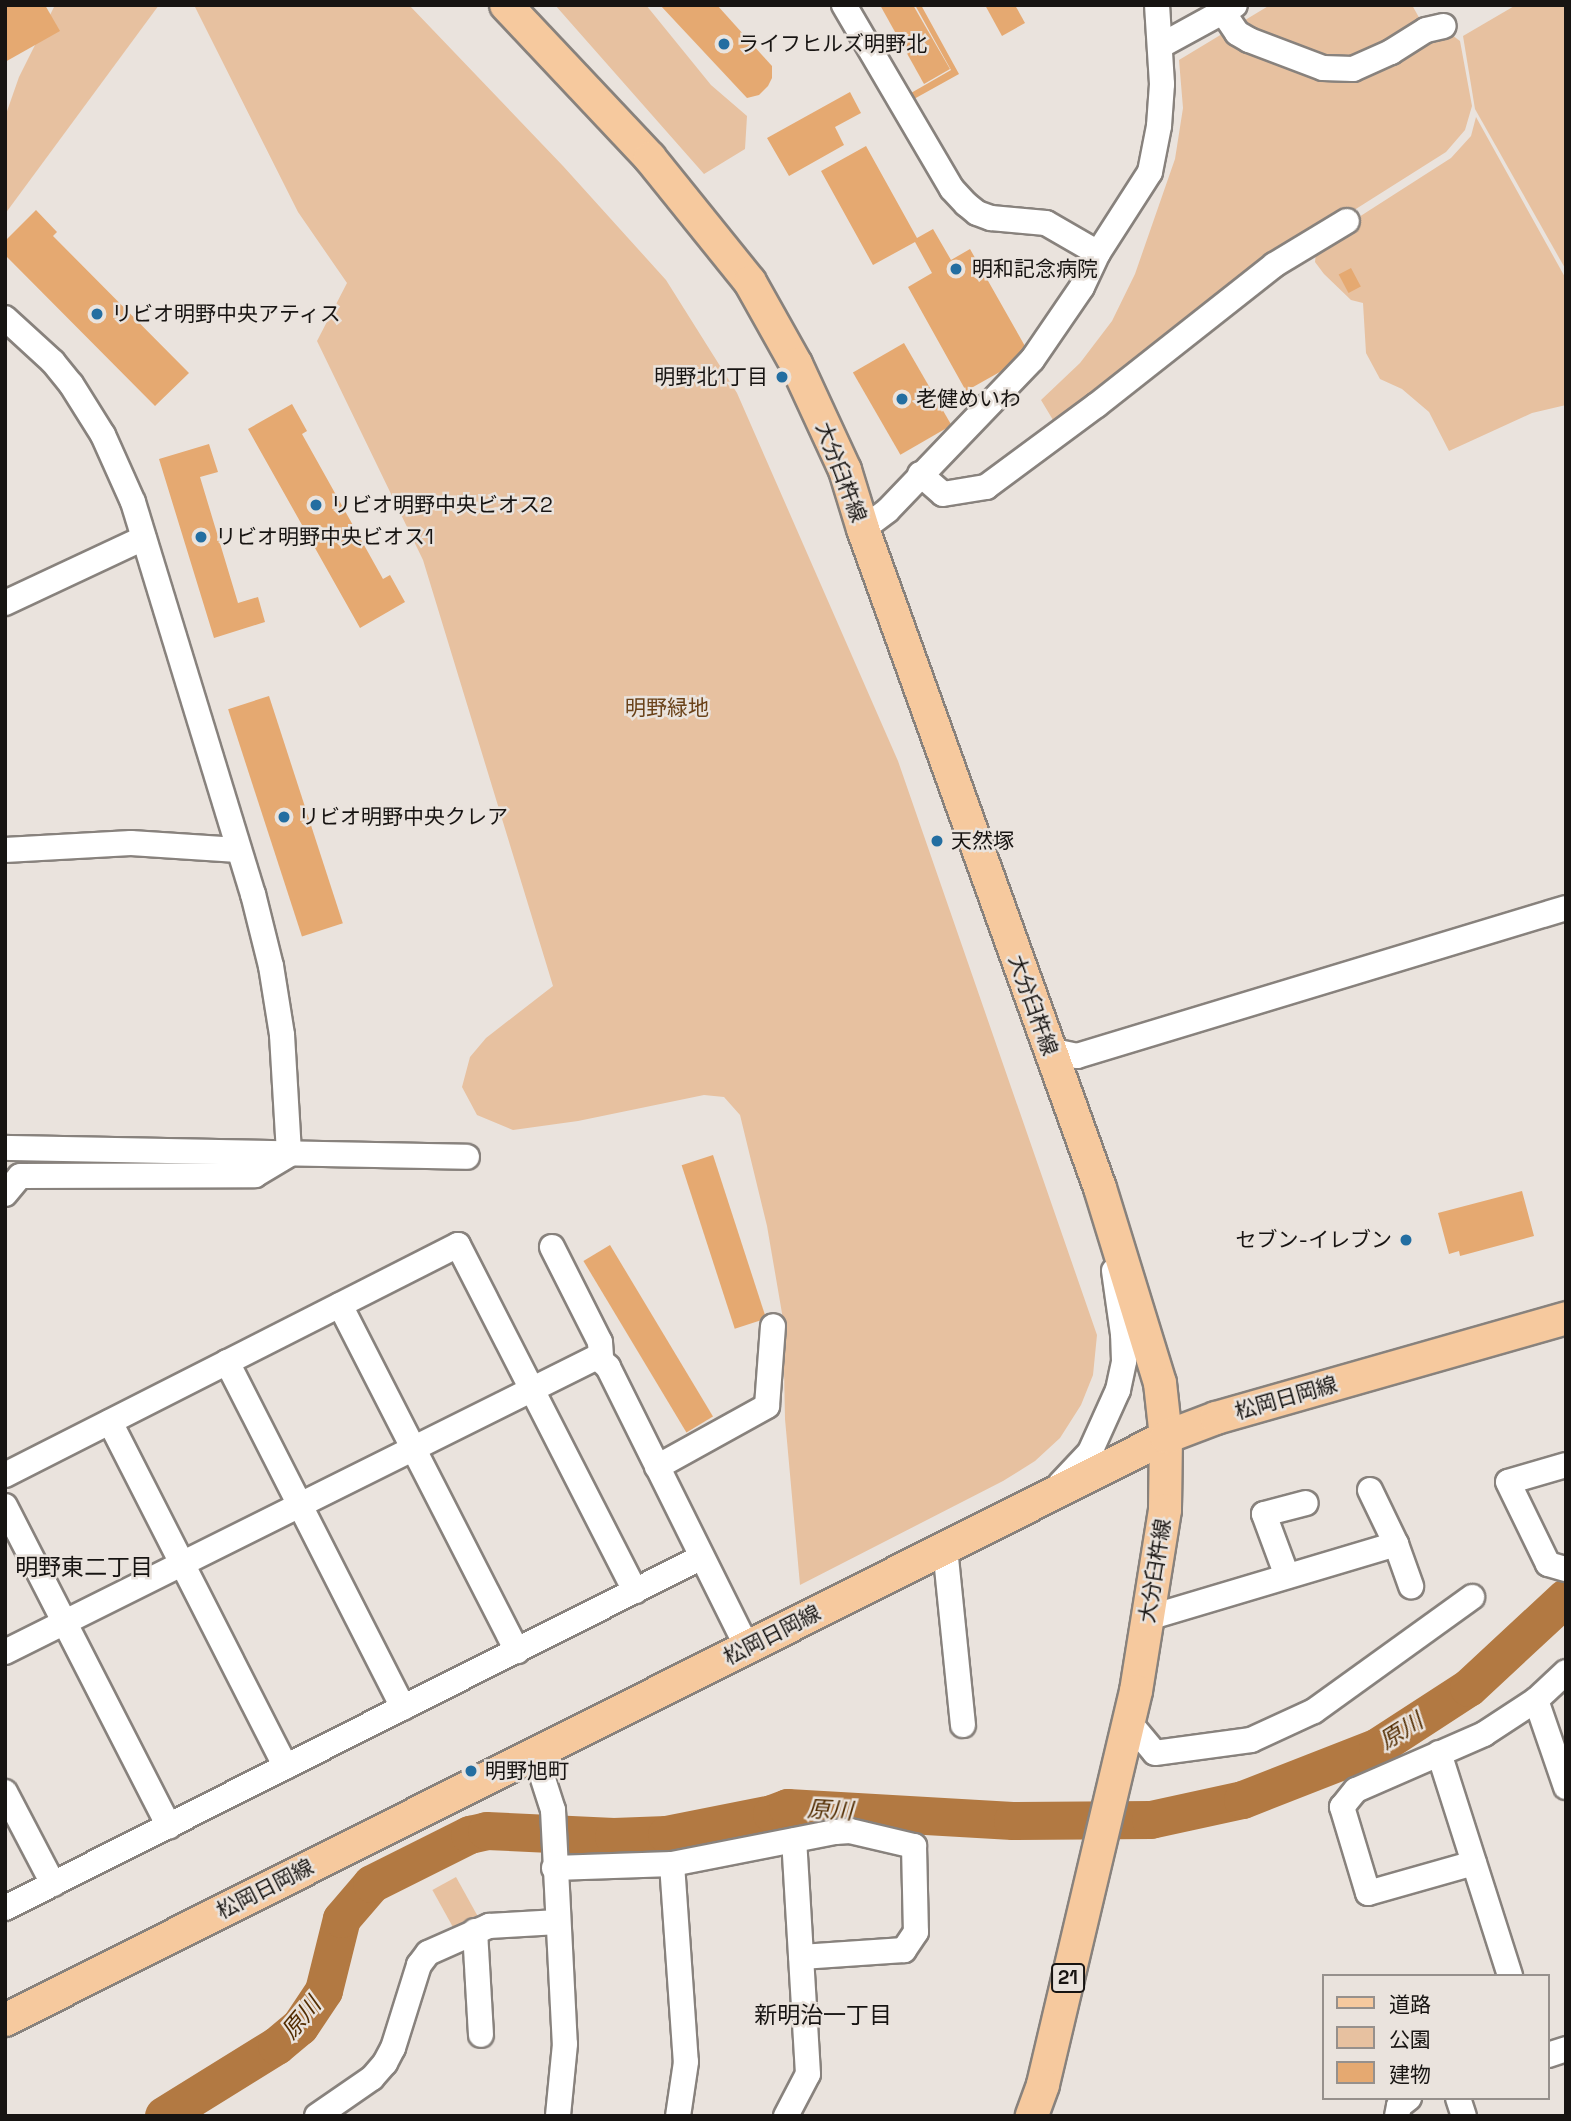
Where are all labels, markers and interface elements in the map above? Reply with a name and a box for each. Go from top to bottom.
place label: ライフヒルズ明野北 [738,31,927,57]
marker: ライフヒルズ明野北 [716,36,732,52]
place label: 明和記念病院 [972,256,1098,282]
marker: 明和記念病院 [946,259,966,279]
place label: リビオ明野中央アティス [111,301,342,327]
marker: リビオ明野中央アティス [89,306,105,322]
place label: 明野北1丁目 [654,364,768,390]
marker: 明野北1丁目 [774,369,790,385]
place label: 老健めいわ [916,386,1021,412]
marker: 老健めいわ [894,391,910,407]
street label: 大分臼杵線 [810,418,872,526]
place label: リビオ明野中央ビオス2 [330,492,553,518]
marker: リビオ明野中央ビオス2 [308,497,324,513]
place label: リビオ明野中央ビオス1 [215,524,434,550]
marker: リビオ明野中央ビオス1 [193,529,209,545]
park label: 明野緑地 [625,695,709,721]
place label: リビオ明野中央クレア [298,804,508,830]
marker: リビオ明野中央クレア [276,809,292,825]
place label: 天然塚 [951,828,1014,854]
marker: 天然塚 [929,833,945,849]
street label: 大分臼杵線 [1003,951,1063,1059]
place label: セブン-イレブン [1235,1227,1392,1253]
marker: セブン-イレブン [1398,1232,1414,1248]
street label: 松岡日岡線 [1232,1371,1340,1425]
street label: 大分臼杵線 [1134,1517,1176,1625]
district label: 明野東二丁目 [15,1553,153,1581]
street label: 松岡日岡線 [720,1600,824,1670]
water label: 原川 [1374,1707,1428,1755]
place label: 明野旭町 [485,1758,569,1784]
marker: 明野旭町 [463,1763,479,1779]
water label: 原川 [806,1795,854,1825]
street label: 松岡日岡線 [213,1854,317,1924]
road number: 21 [1050,1962,1086,1994]
legend [1322,1974,1550,2100]
text: 道路 [1389,1991,1431,2018]
water label: 原川 [276,1992,326,2044]
district label: 新明治一丁目 [754,2001,892,2029]
text: 公園 [1389,2026,1431,2053]
text: 建物 [1389,2061,1431,2088]

